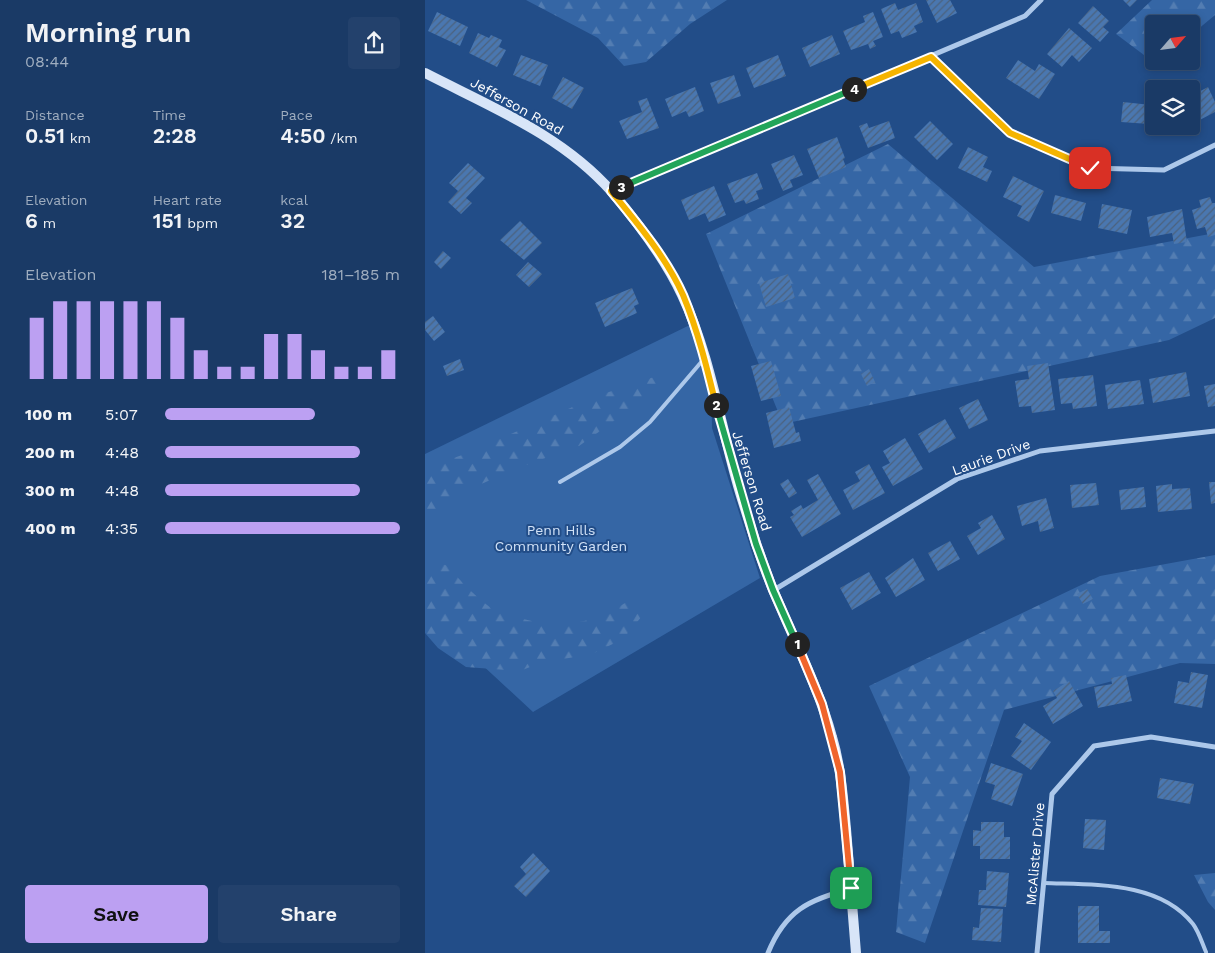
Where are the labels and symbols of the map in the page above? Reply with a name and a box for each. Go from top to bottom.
north arrow [1145,15,1200,70]
street label: Jefferson Road [468,74,566,138]
pin: 4 [841,76,867,102]
pin [1069,147,1111,189]
pin: 3 [609,174,633,200]
pin: 2 [703,392,729,418]
street label: Jefferson Road [729,429,775,533]
street label: Laurie Drive [950,435,1032,479]
park label: Penn Hills Community Garden [495,522,627,554]
pin: 1 [785,632,809,656]
street label: McAlister Drive [1023,802,1047,906]
pin [830,867,872,909]

